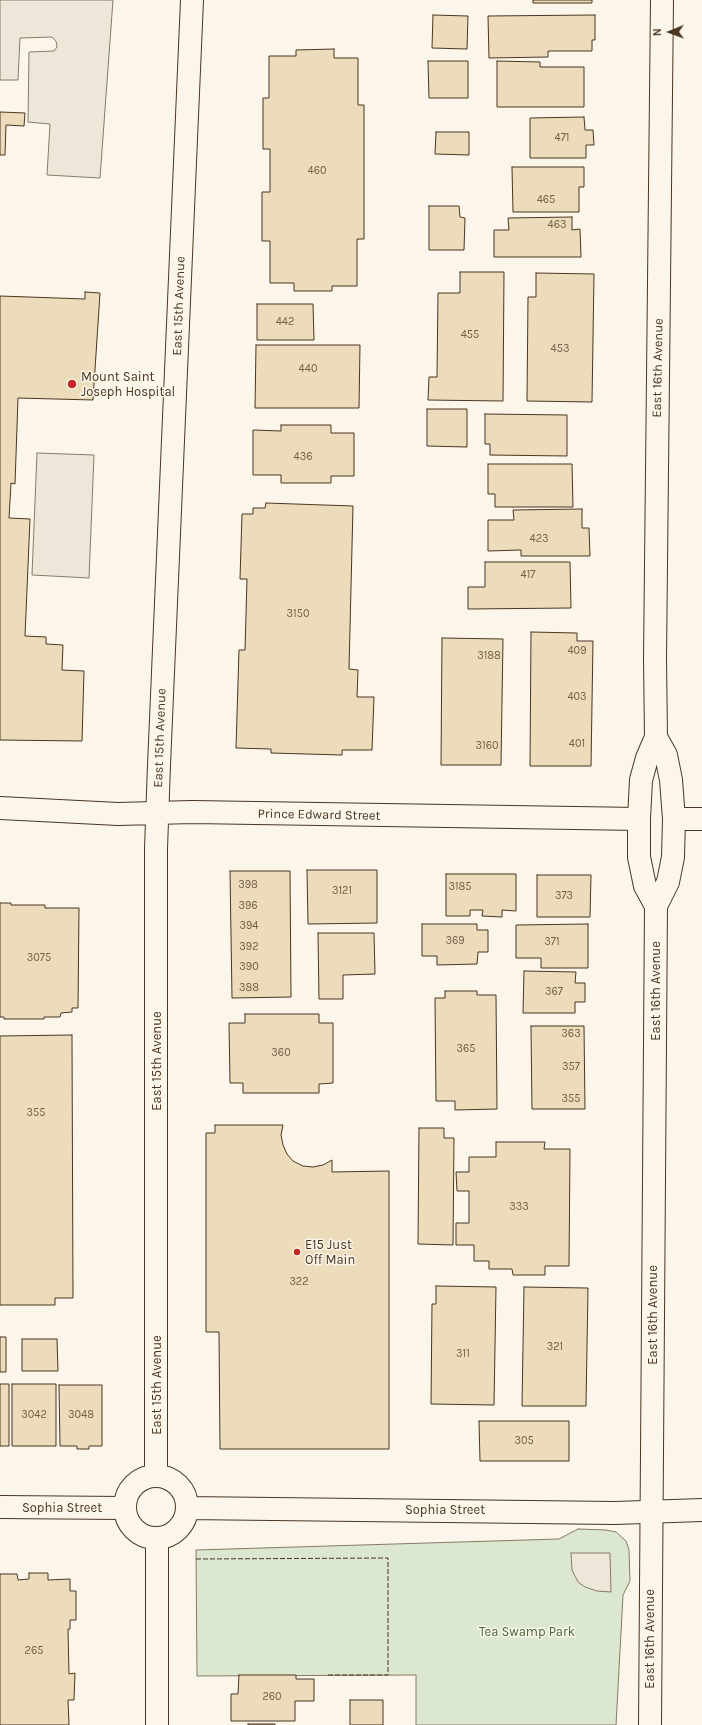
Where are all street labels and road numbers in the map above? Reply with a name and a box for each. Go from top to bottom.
street label: East 15th Avenue [169,256,189,356]
street label: East 16th Avenue [649,318,667,418]
street label: East 15th Avenue [150,688,170,788]
street label: Prince Edward Street [257,806,381,824]
street label: East 16th Avenue [648,941,664,1041]
street label: East 15th Avenue [149,1011,165,1111]
street label: East 16th Avenue [645,1265,661,1365]
street label: East 15th Avenue [149,1335,165,1435]
street label: Sophia Street [22,1500,102,1516]
street label: Sophia Street [405,1502,485,1518]
street label: East 16th Avenue [642,1589,658,1689]

